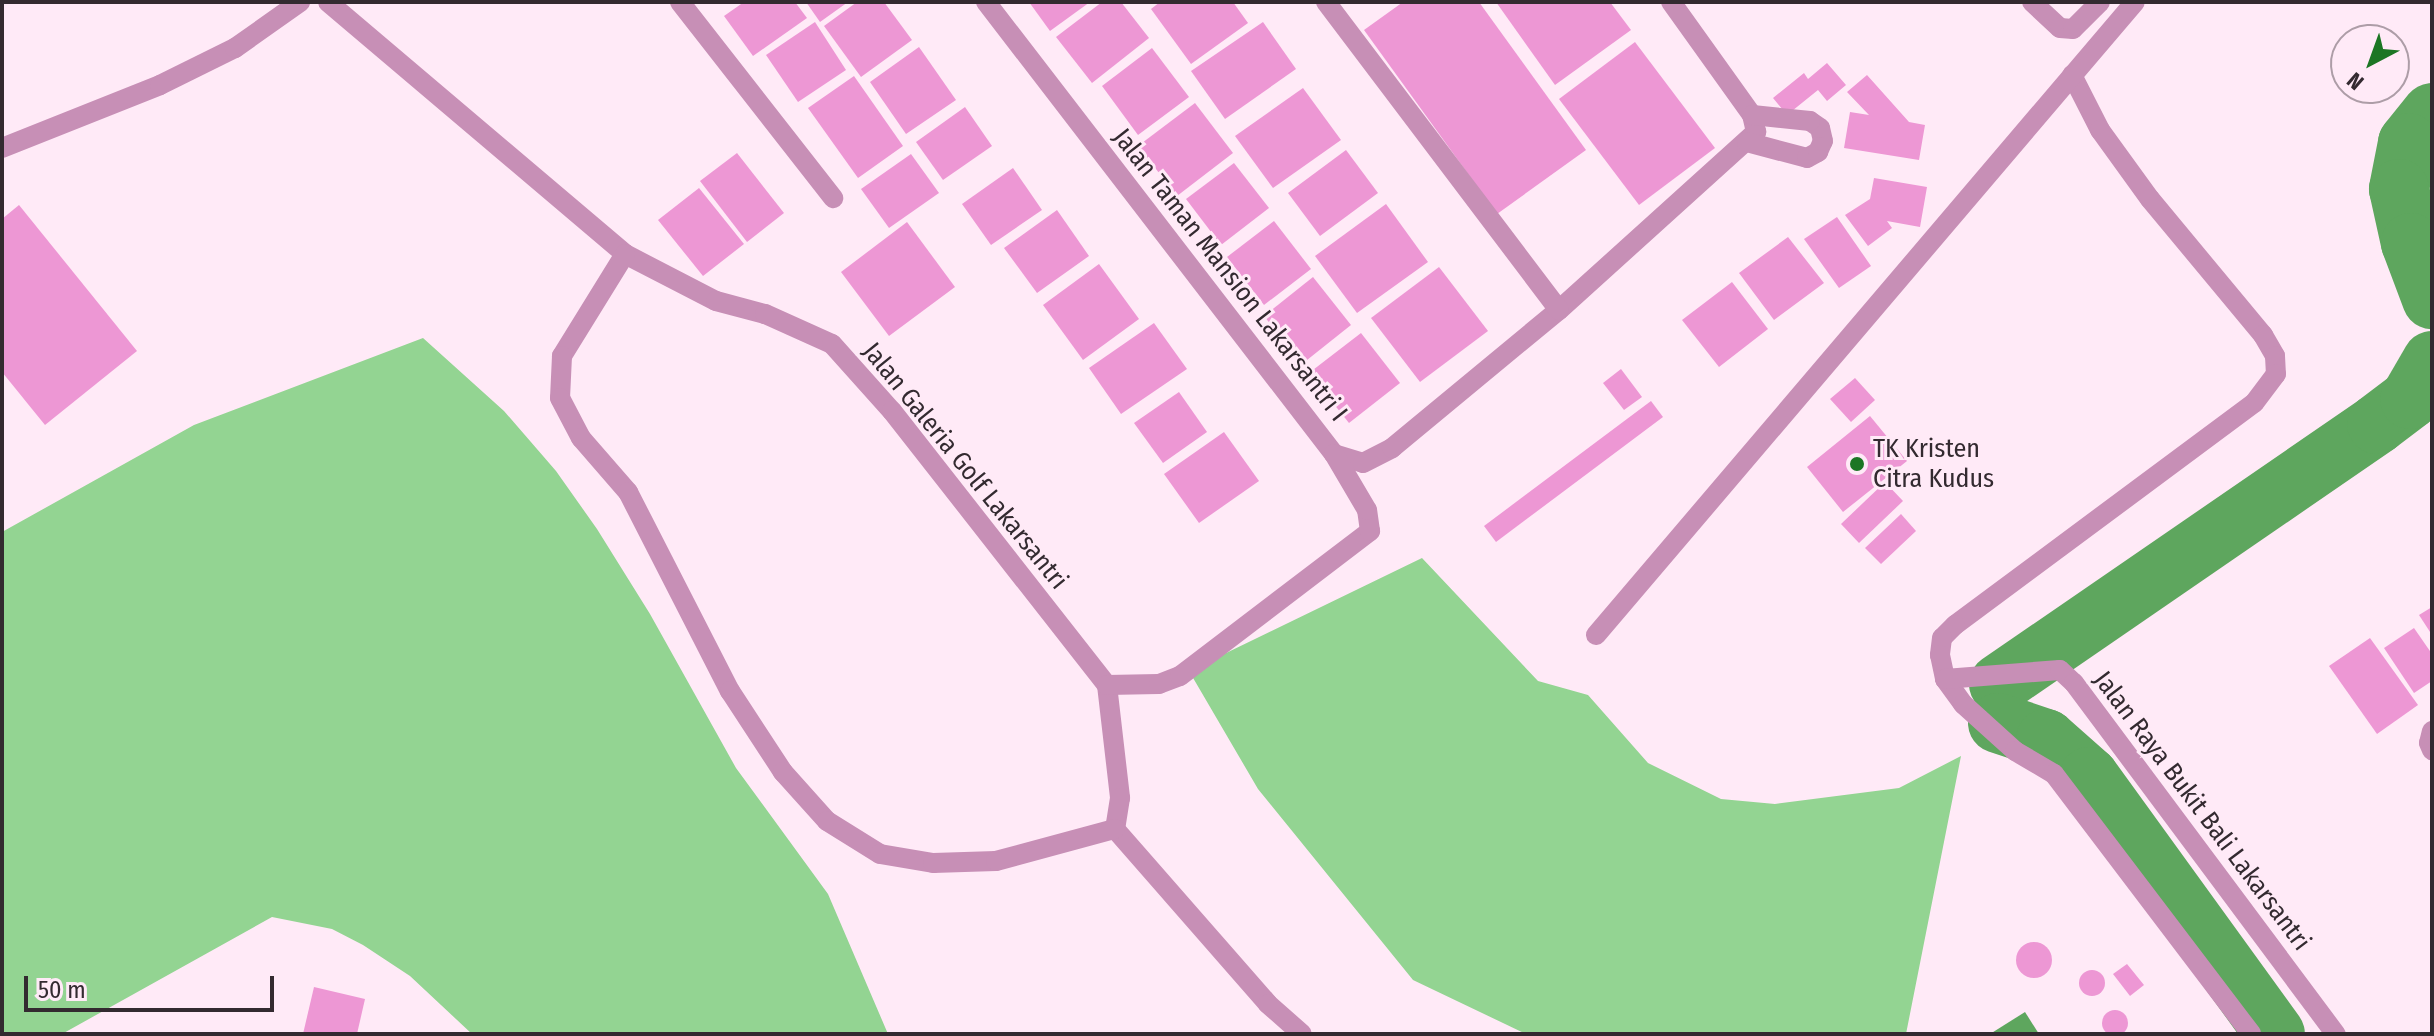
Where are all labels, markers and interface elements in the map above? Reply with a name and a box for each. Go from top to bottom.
north arrow [2330,24,2410,104]
text: N [2341,66,2369,95]
street label: Jalan Taman Mansion Lakarsantri I [1106,123,1354,427]
street label: Jalan Galeria Golf Lakarsantri [856,336,1074,596]
place label: TK Kristen Citra Kudus [1873,433,1994,494]
marker: TK Kristen Citra Kudus [1848,455,1866,473]
street label: Jalan Raya Bukit Bali Lakarsantri [2087,665,2317,957]
scale bar [28,960,278,1010]
text: 50 m [38,976,86,1004]

